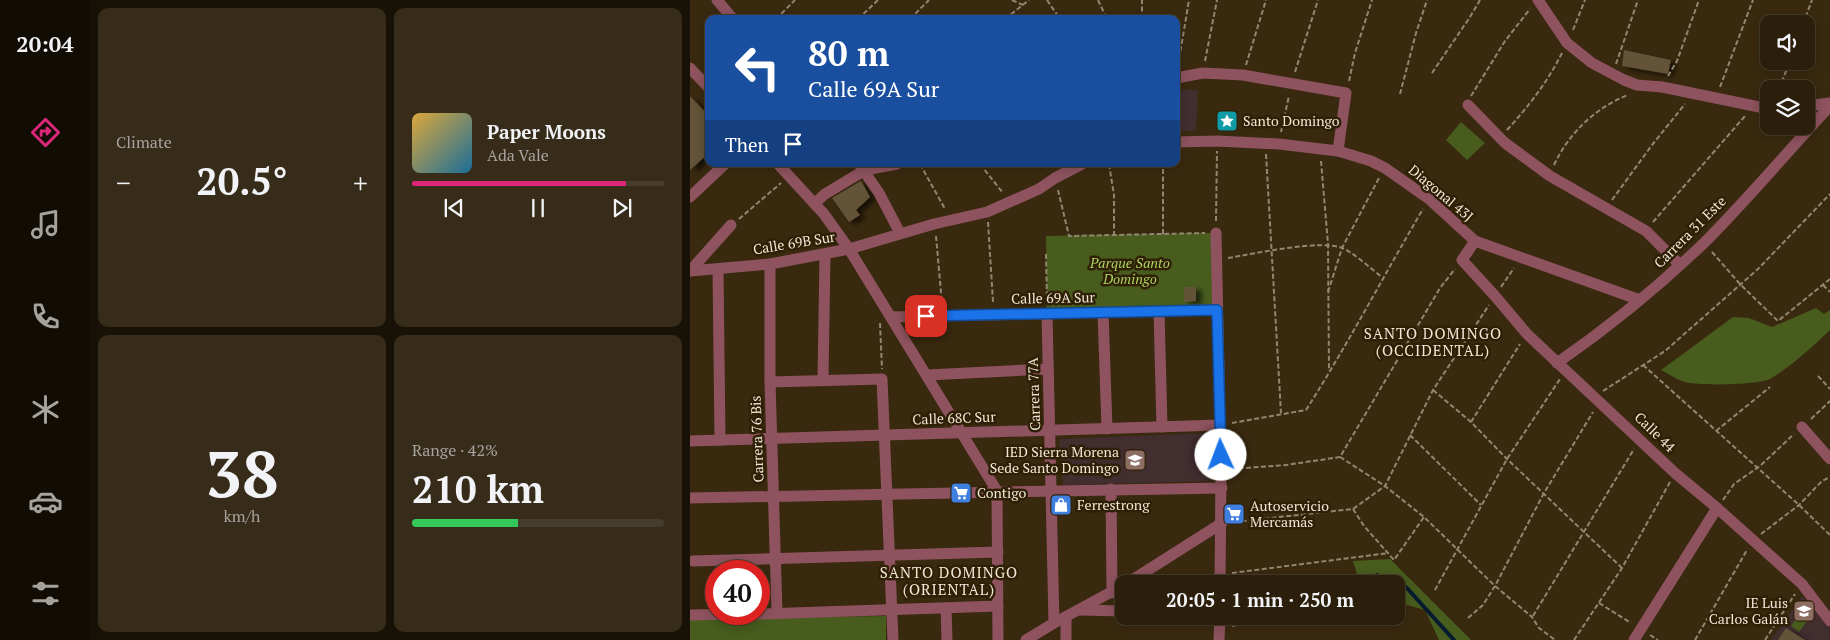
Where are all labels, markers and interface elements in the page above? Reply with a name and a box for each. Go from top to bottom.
map controls [1760,15,1815,135]
button: sound [1760,15,1815,70]
text: 20:04 [16,29,74,58]
text: 80 m [808,30,889,76]
icon: left [725,35,790,100]
text: Calle 69A Sur [808,74,939,103]
button: layers [1760,80,1815,135]
place icon: Santo Domingo [1215,109,1239,133]
place label: Santo Domingo [1243,111,1340,130]
icon: directions [28,115,63,150]
text: Paper Moons [487,119,606,144]
icon: arrive [779,130,807,158]
text: Climate [116,131,172,153]
text: Then [725,132,769,157]
text: Ada Vale [487,144,549,166]
text: 20.5° [196,156,288,206]
street label: Diagonal 43J [1405,160,1478,225]
text: − [116,164,131,201]
text: + [353,164,368,201]
street label: Carrera 31 Este [1650,192,1730,272]
icon: previous [440,194,468,222]
icon: pause [524,194,552,222]
icon: next [608,194,636,222]
icon: music [28,207,63,242]
street label: Calle 69B Sur [752,227,837,258]
park label: Parque Santo Domingo [1089,253,1170,288]
street label: Calle 69A Sur [1011,287,1096,308]
pin [905,295,947,337]
icon: phone [28,299,63,334]
icon: arrive [912,302,940,330]
district label: SANTO DOMINGO (OCCIDENTAL) [1364,323,1502,360]
street label: Carrera 77A [1023,357,1044,431]
icon: climate [28,392,63,427]
street label: Carrera 76 Bis [745,395,768,483]
street label: Calle 68C Sur [912,407,997,428]
street label: Calle 44 [1631,407,1680,456]
position arrow [1194,428,1246,480]
text: 38 [205,429,279,516]
text: Range · 42% [412,439,498,461]
place label: IED Sierra Morena Sede Santo Domingo [990,442,1119,477]
school or university icon: IED Sierra Morena Sede Santo Domingo [1123,448,1147,472]
text: 210 km [412,464,544,514]
supermarket icon: Contigo [949,481,973,505]
place label: Contigo [977,483,1027,502]
icon: car [28,484,63,519]
shop icon: Ferrestrong [1049,493,1073,517]
place label: Ferrestrong [1077,495,1150,514]
place label: Autoservicio Mercamás [1250,496,1329,531]
supermarket icon: Autoservicio Mercamás [1222,502,1246,526]
text: km/h [224,505,260,527]
speed limit sign: 40 [705,560,770,625]
district label: SANTO DOMINGO (ORIENTAL) [880,562,1018,599]
icon: filters [28,576,63,611]
text: 20:05 · 1 min · 250 m [1166,587,1354,612]
place label: IE Luis Carlos Galán [1709,593,1789,628]
school or university icon: IE Luis Carlos Galán [1792,599,1816,623]

